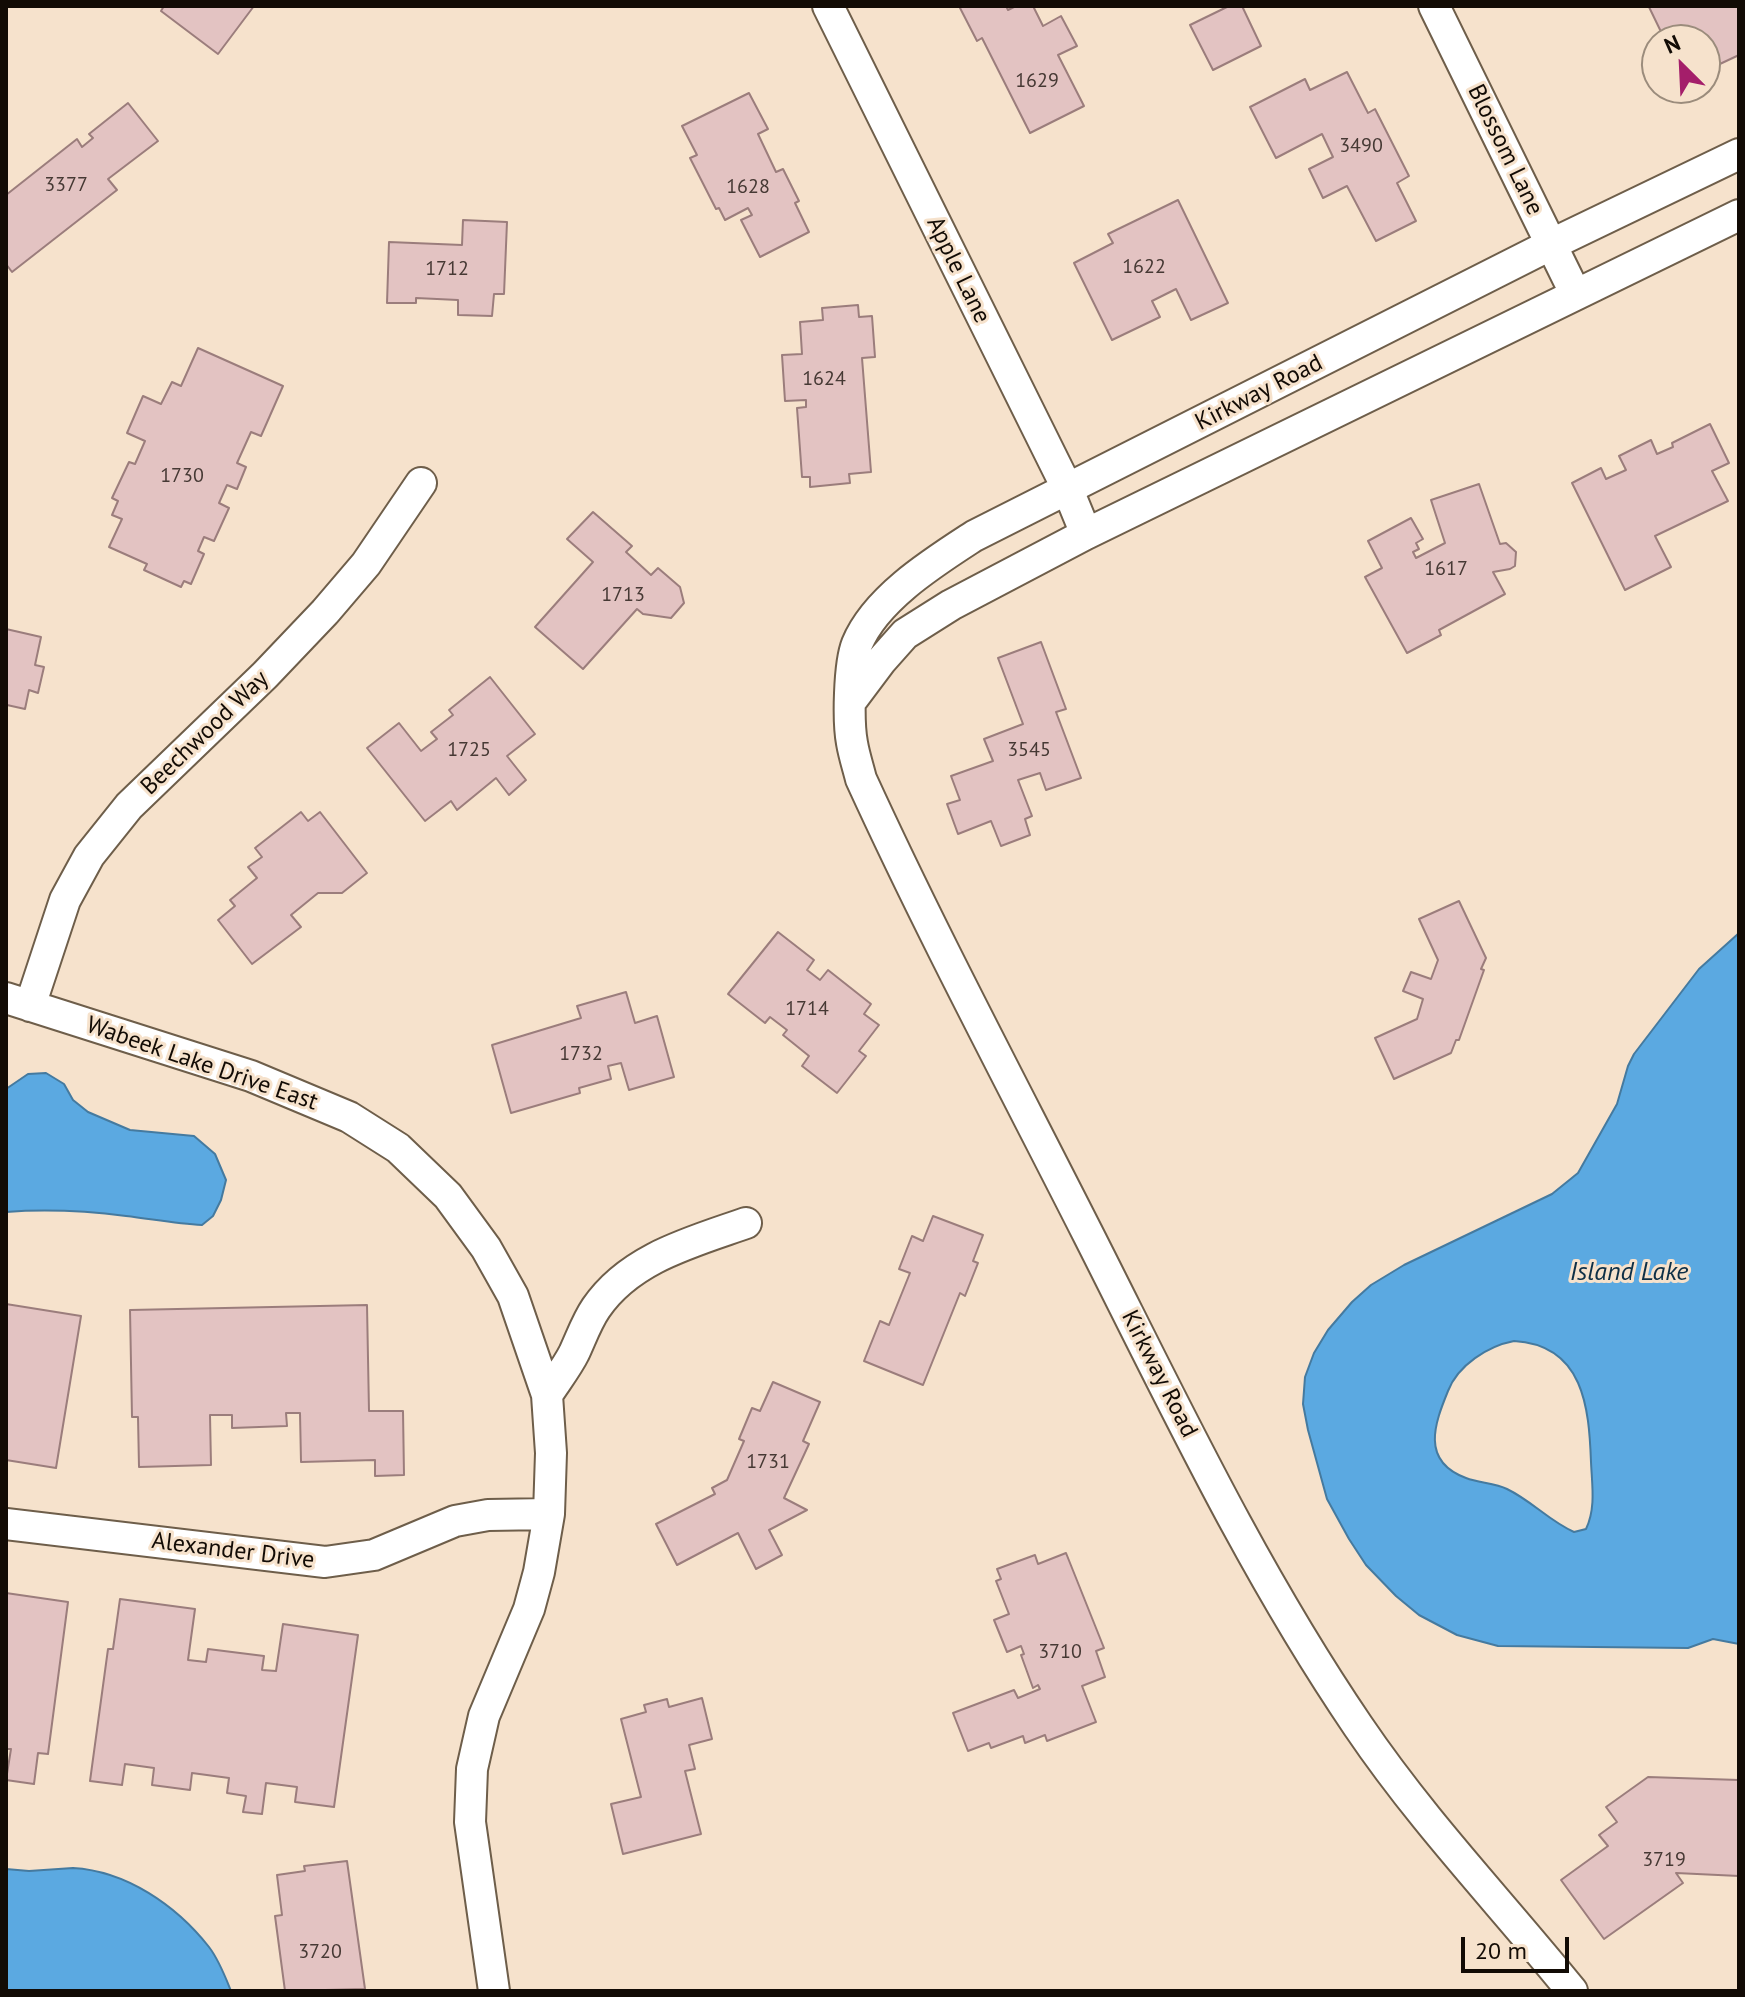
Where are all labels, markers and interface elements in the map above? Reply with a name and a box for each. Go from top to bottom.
north arrow [1641,24,1721,104]
text: N [1660,28,1684,60]
house number: 1629 [1015,69,1059,93]
street label: Blossom Lane [1461,80,1549,220]
house number: 3490 [1339,134,1383,158]
house number: 3377 [44,173,88,197]
house number: 1628 [726,175,770,199]
street label: Apple Lane [920,212,996,328]
house number: 1622 [1122,255,1166,279]
house number: 1712 [425,257,469,281]
street label: Kirkway Road [1191,349,1327,437]
house number: 1624 [802,367,846,391]
house number: 1730 [160,464,204,488]
house number: 1617 [1424,557,1468,581]
house number: 1713 [601,583,645,607]
street label: Beechwood Way [135,665,275,801]
house number: 1725 [447,738,491,762]
house number: 3545 [1007,738,1051,762]
house number: 1714 [785,997,829,1021]
street label: Wabeek Lake Drive East [83,1011,321,1117]
house number: 1732 [559,1042,603,1066]
water label: Island Lake [1570,1257,1688,1289]
street label: Kirkway Road [1115,1306,1203,1442]
house number: 1731 [746,1450,790,1474]
street label: Alexander Drive [150,1527,316,1575]
house number: 3710 [1038,1640,1082,1664]
house number: 3719 [1642,1848,1686,1872]
scale bar [1465,1921,1573,1971]
text: 20 m [1475,1935,1527,1966]
house number: 3720 [298,1940,342,1964]

